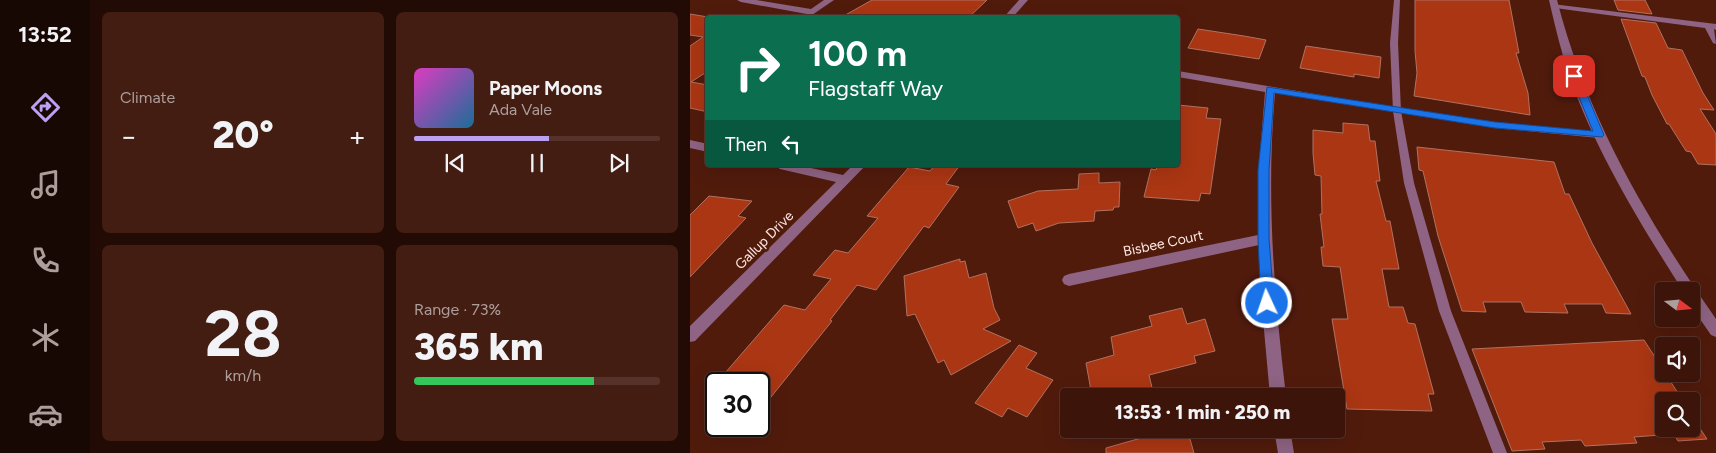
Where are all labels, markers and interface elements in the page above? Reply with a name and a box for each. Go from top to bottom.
text: 13:52 [18,21,72,48]
text: 100 m [808,33,907,75]
icon: right [725,35,790,100]
pin [1553,55,1595,97]
icon: arrive [1560,62,1588,90]
text: Flagstaff Way [808,75,943,102]
text: Paper Moons [489,77,602,100]
text: Climate [120,88,175,107]
icon: directions [28,90,63,125]
text: Ada Vale [489,100,552,119]
text: 20° [212,112,274,158]
text: − [120,119,137,153]
text: + [349,119,366,153]
icon: left [777,130,805,158]
text: Then [725,133,767,156]
icon: previous [441,149,469,177]
icon: pause [523,149,551,177]
icon: next [605,149,633,177]
icon: music [28,167,63,202]
street label: Gallup Drive [732,207,797,273]
street label: Bisbee Court [1122,227,1205,260]
icon: phone [28,243,63,278]
position arrow [1240,276,1292,328]
north arrow [1655,282,1700,328]
map controls [1655,282,1700,437]
text: 28 [204,294,282,372]
text: Range · 73% [414,300,501,319]
icon: climate [28,320,63,355]
text: 365 km [414,324,544,370]
button: sound [1655,337,1700,382]
text: km/h [225,366,261,385]
speed limit sign: 30 [705,372,770,437]
button: search [1655,392,1700,437]
icon: car [28,397,63,432]
text: 13:53 · 1 min · 250 m [1115,401,1290,424]

